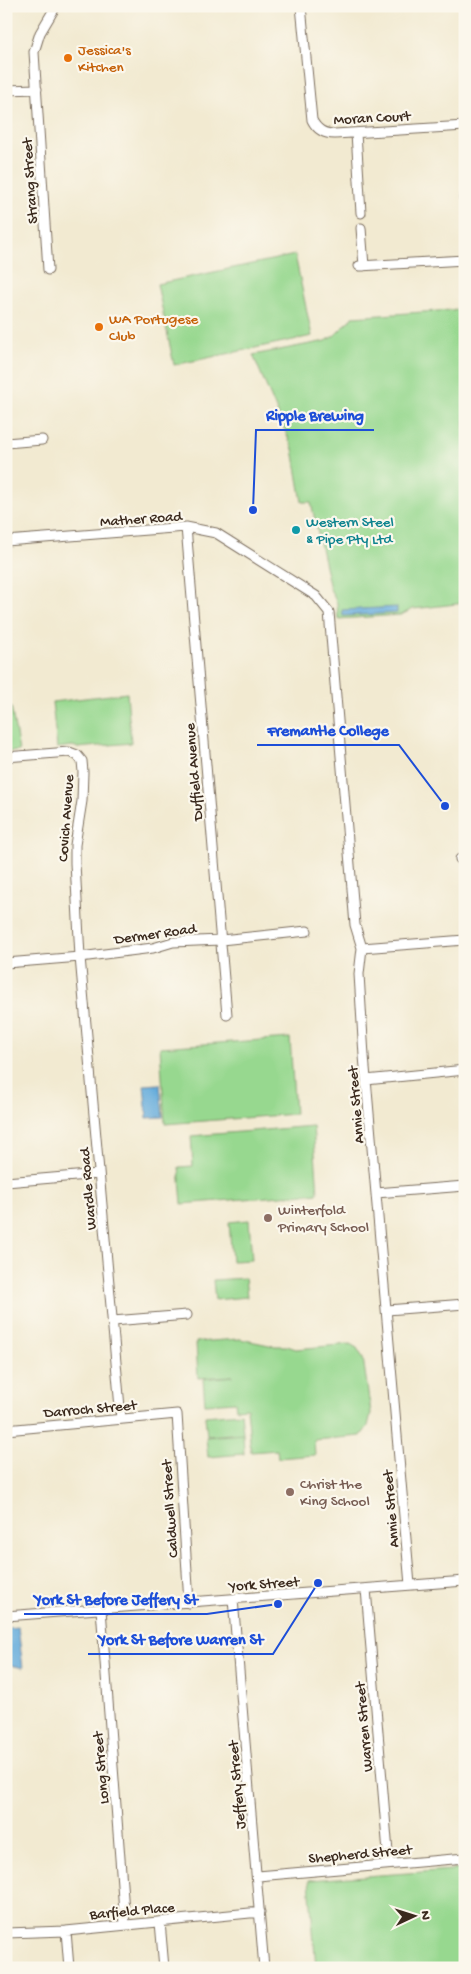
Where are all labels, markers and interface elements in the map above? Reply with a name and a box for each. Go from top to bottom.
place label: Jessica's Kitchen [78,42,131,77]
marker: Jessica's Kitchen [62,52,74,64]
street label: Moran Court [333,108,413,130]
street label: Strang Street [19,136,43,224]
place label: WA Portugese Club [109,311,198,346]
marker: WA Portugese Club [93,321,105,333]
callout: Ripple Brewing [256,399,374,430]
text: Ripple Brewing [265,408,364,427]
street label: Mather Road [99,508,184,532]
place label: Western Steel & Pipe Pty Ltd [306,514,394,549]
marker: Western Steel & Pipe Pty Ltd [290,524,302,536]
callout: Fremantle College [257,714,399,745]
street label: Duffield Avenue [182,722,208,822]
text: Fremantle College [266,723,390,742]
street label: Covich Avenue [55,774,79,862]
street label: Dermer Road [112,920,199,950]
street label: Annie Street [344,1064,369,1144]
street label: Wardle Road [76,1146,102,1231]
place label: Winterfold Primary School [277,1202,369,1237]
marker: Winterfold Primary School [262,1212,274,1224]
street label: Darroch Street [42,1397,139,1423]
street label: Caldwell Street [158,1457,183,1558]
street label: Annie Street [379,1468,404,1548]
place label: Christ the King School [300,1476,370,1511]
marker: Christ the King School [284,1486,296,1498]
street label: York Street [226,1573,302,1597]
callout: York St Before Jeffery St [24,1583,207,1614]
text: York St Before Jeffery St [32,1591,199,1611]
callout: York St Before Warren St [88,1623,273,1654]
text: York St Before Warren St [97,1631,265,1651]
street label: Warren Street [352,1679,378,1773]
street label: Long Street [90,1729,114,1805]
street label: Jeffery Street [225,1738,251,1830]
street label: Shepherd Street [308,1841,414,1868]
north arrow [388,1892,438,1942]
street label: Barfield Place [88,1899,176,1925]
text: N [416,1910,433,1920]

